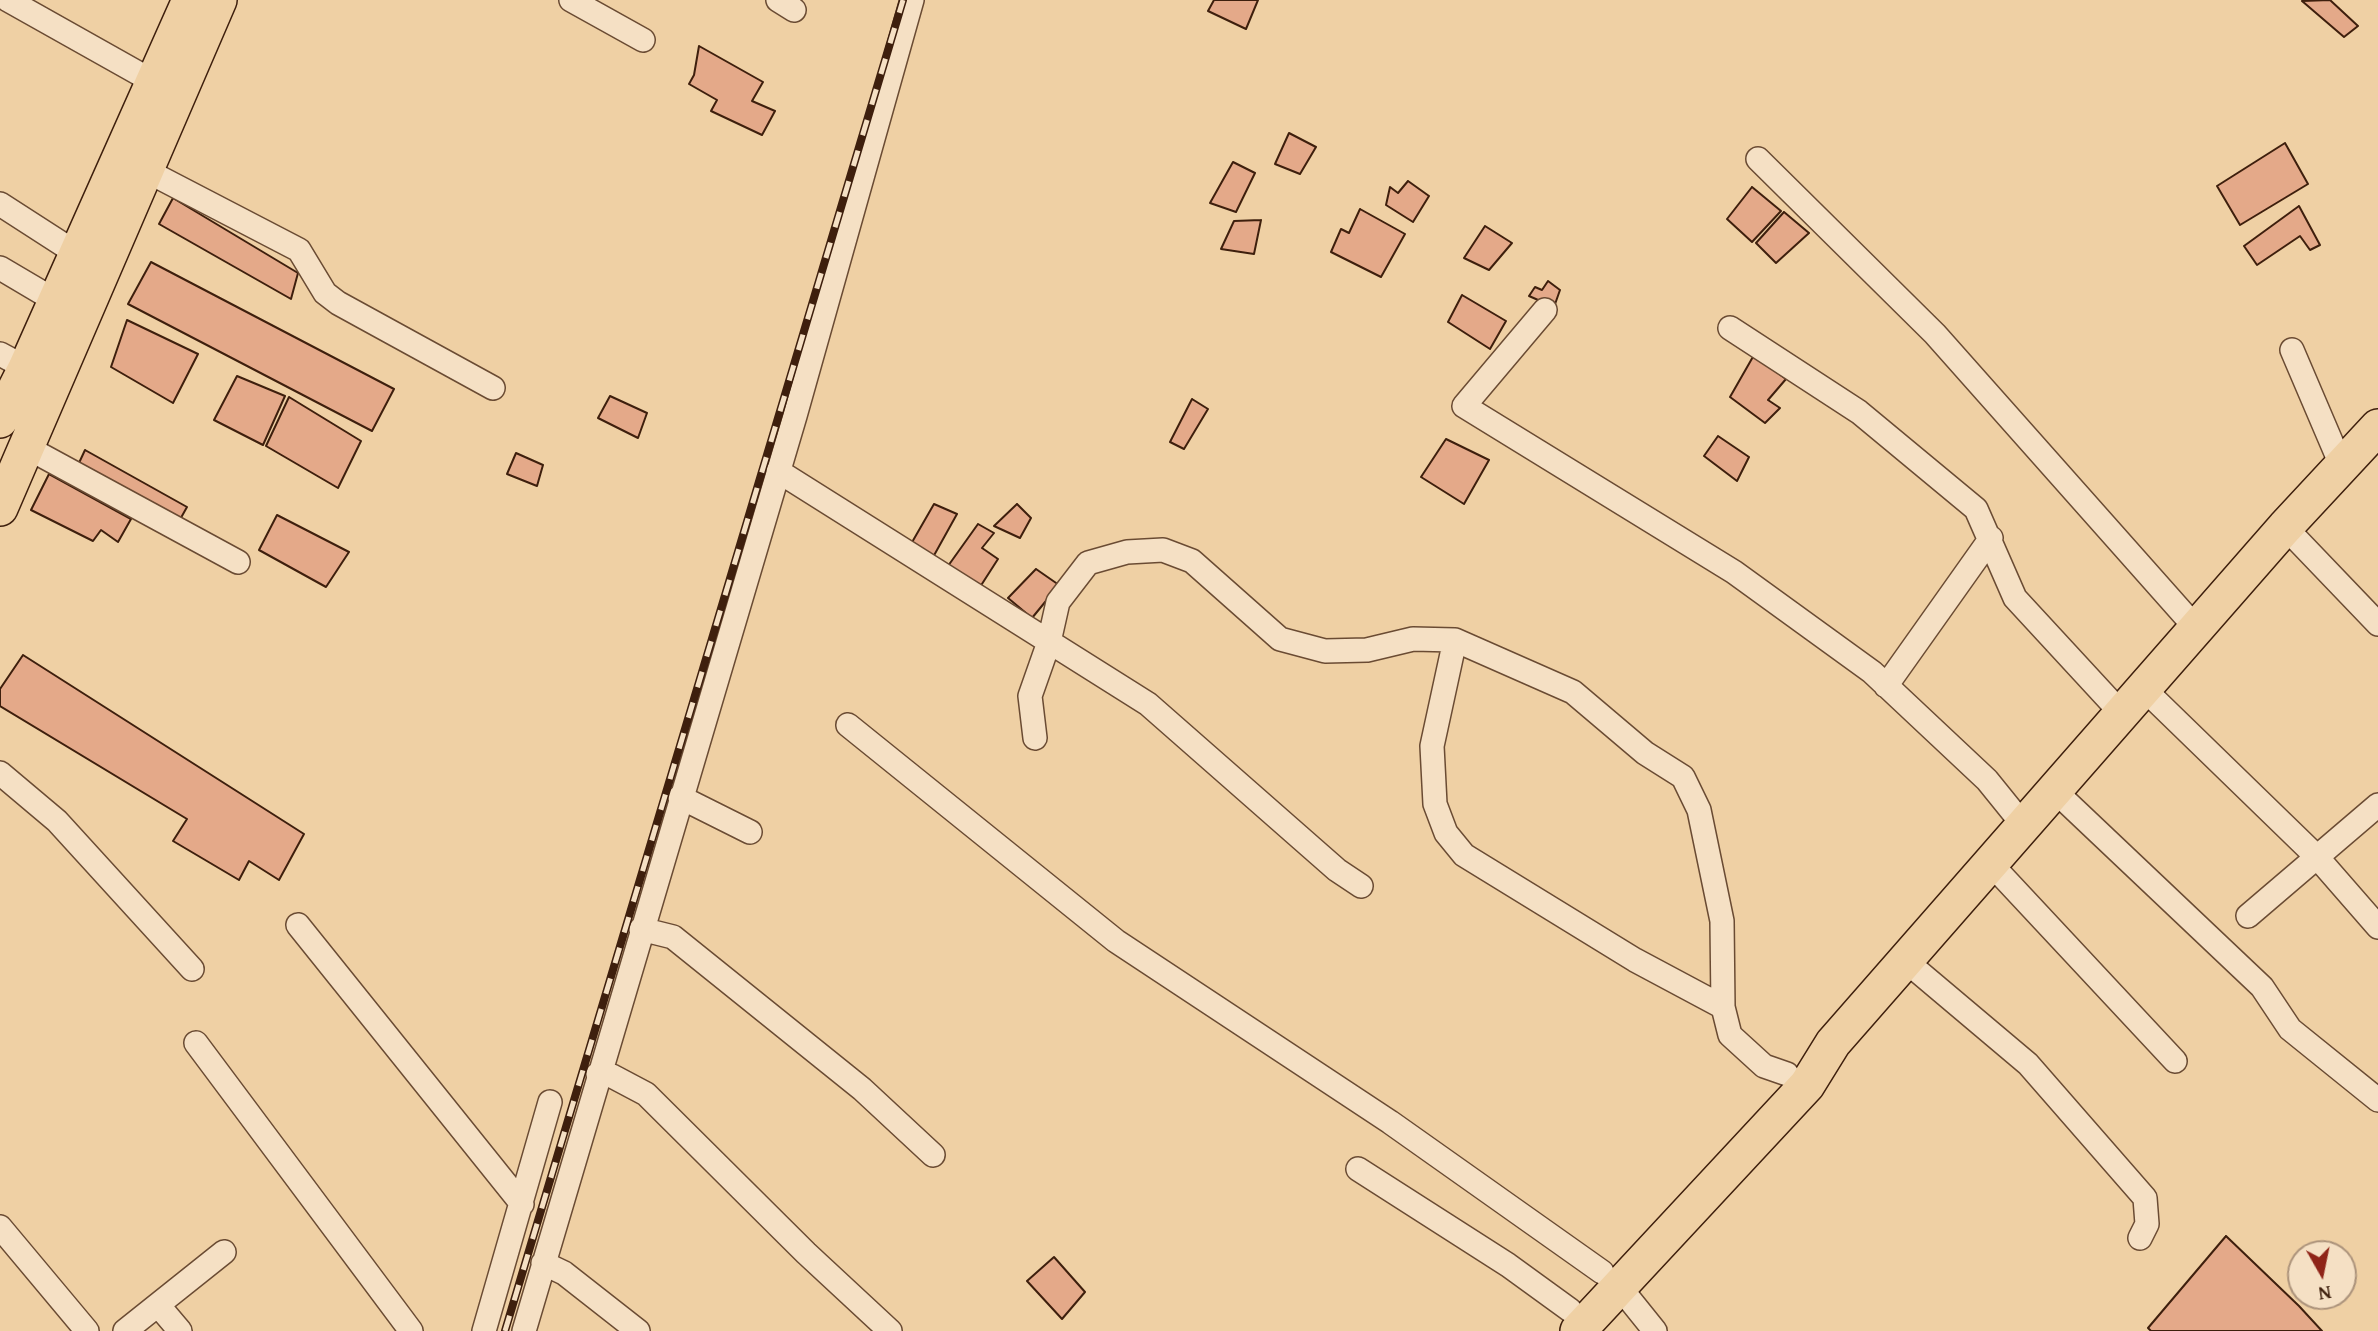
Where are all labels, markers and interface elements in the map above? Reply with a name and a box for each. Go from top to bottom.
north arrow [2287,1240,2357,1310]
text: N [2317,1279,2333,1309]

